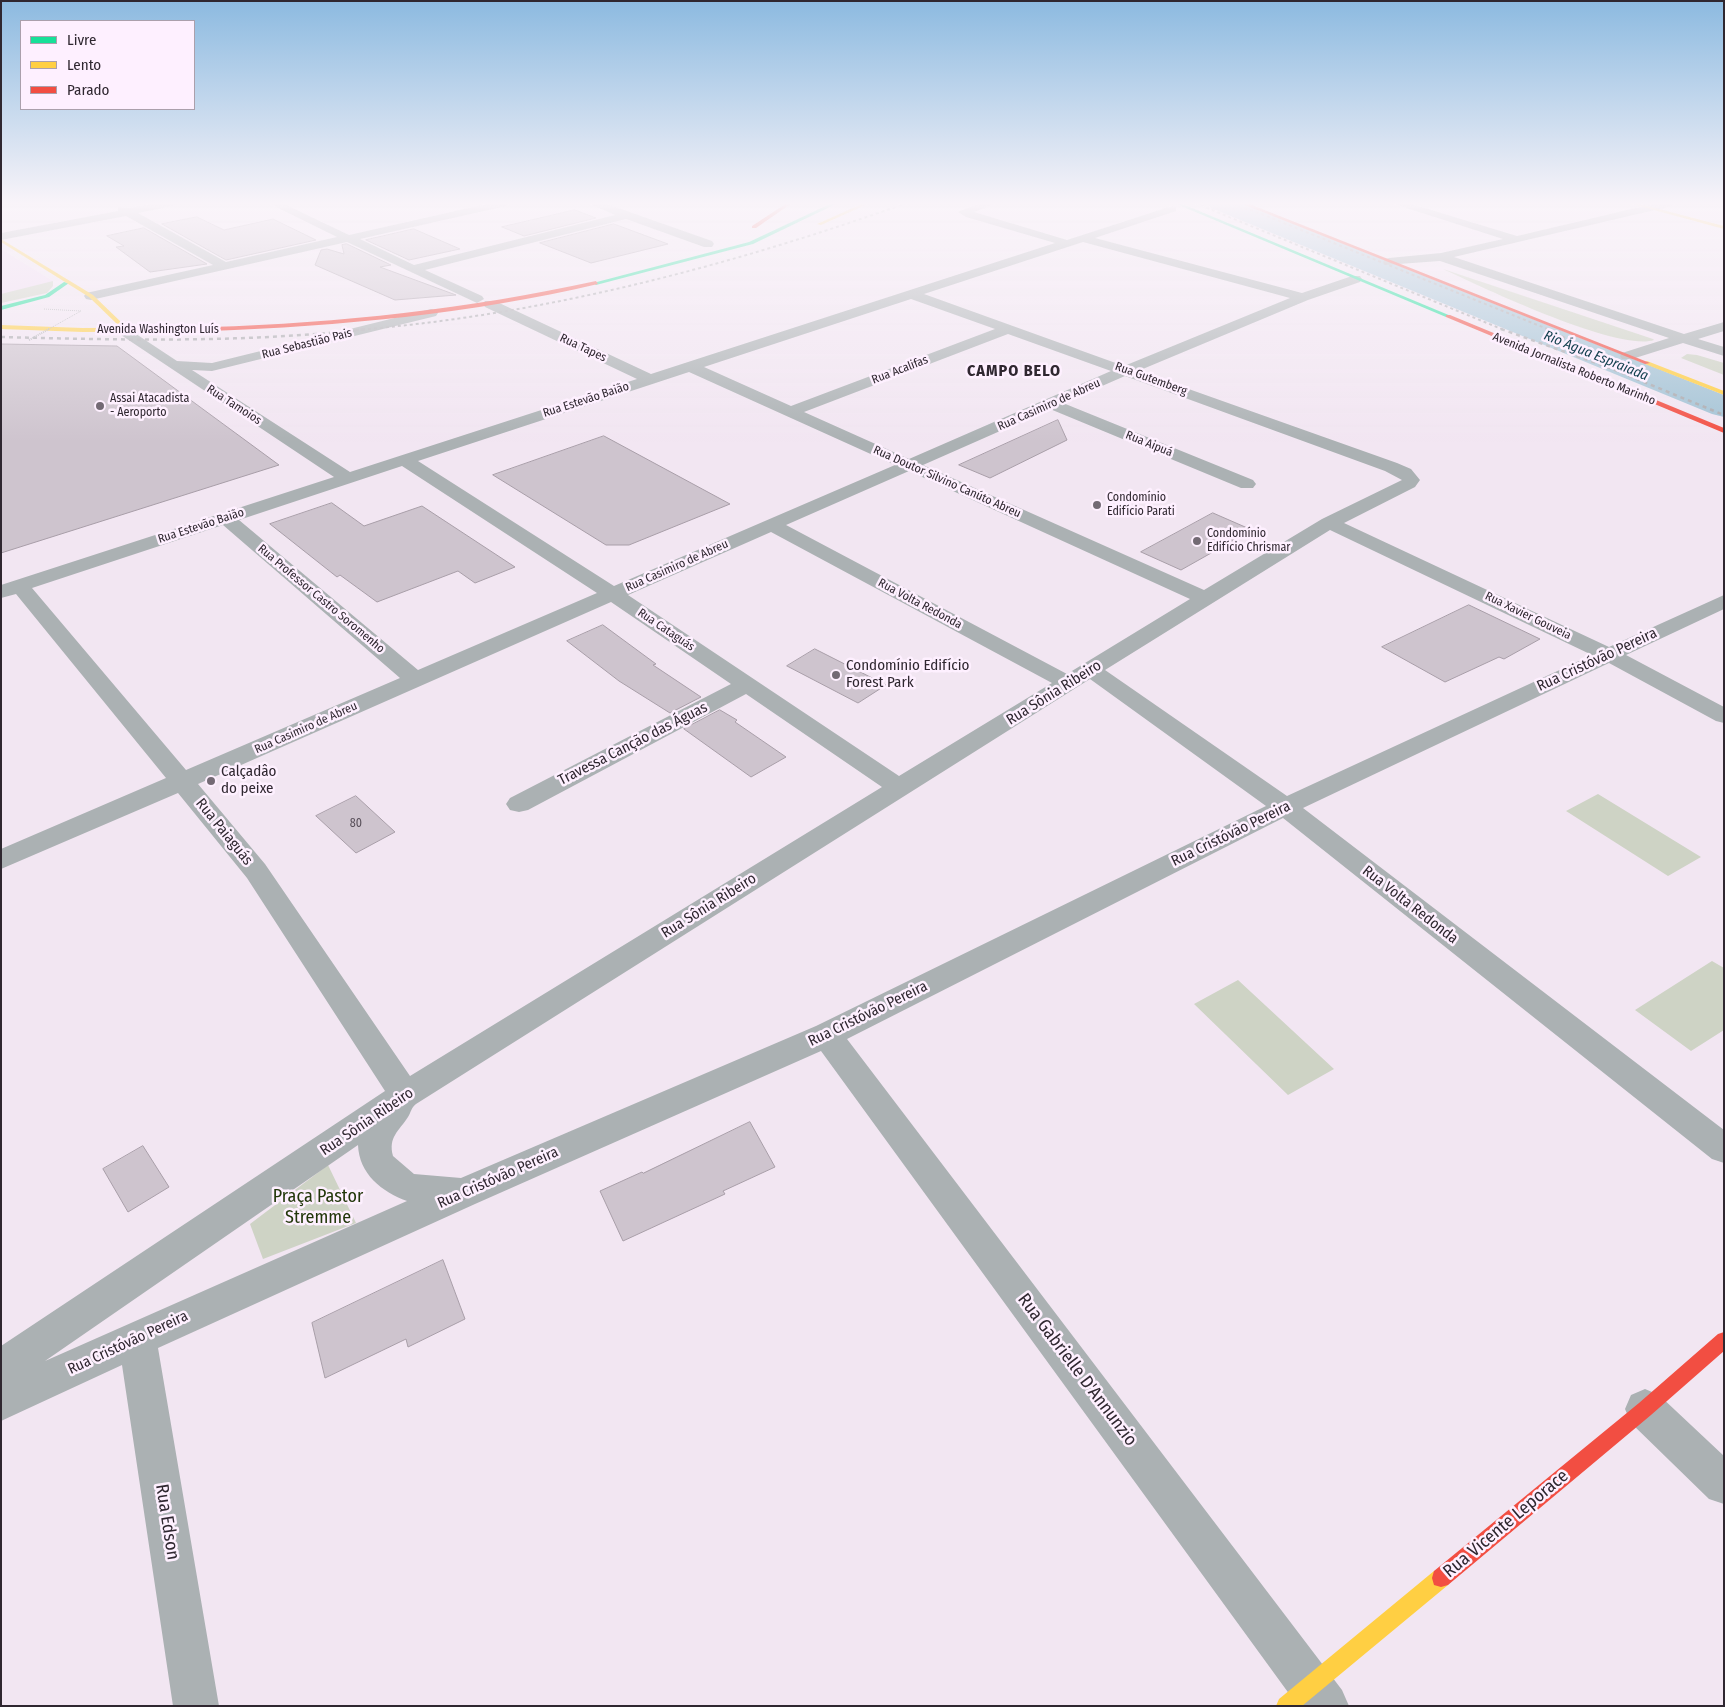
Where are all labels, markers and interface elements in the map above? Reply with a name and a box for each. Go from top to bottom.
legend [20,20,195,110]
text: Livre [67,31,96,49]
text: Lento [67,56,101,74]
text: Parado [67,81,109,99]
street label: Avenida Washington Luís [97,323,219,337]
street label: Rua Sebastião Pais [261,326,353,362]
water label: Rio Água Espraiada [1541,327,1651,385]
street label: Avenida Jornalista Roberto Marinho [1490,330,1658,408]
street label: Rua Tapes [557,331,609,365]
street label: Rua Acalifas [870,353,930,387]
street label: Rua Gutemberg [1113,359,1189,399]
district label: CAMPO BELO [966,362,1062,382]
street label: Rua Casimiro de Abreu [996,376,1102,434]
street label: Rua Estevão Baião [541,379,631,421]
street label: Rua Tamoios [204,382,264,428]
place label: Assai Atacadista - Aeroporto [110,392,189,420]
marker: Assai Atacadista - Aeroporto [94,400,106,412]
street label: Rua Aipuá [1123,428,1175,460]
street label: Rua Doutor Silvino Canúto Abreu [871,443,1023,521]
place label: Condomínio Edifício Parati [1107,491,1175,519]
marker: Condomínio Edifício Parati [1091,499,1103,511]
street label: Rua Estevão Baião [156,505,246,547]
place label: Condomínio Edifício Chrismar [1207,527,1290,555]
marker: Condomínio Edifício Chrismar [1191,535,1203,547]
street label: Rua Casimiro de Abreu [624,537,730,595]
street label: Rua Professor Castro Soromenho [255,542,387,656]
street label: Rua Volta Redonda [876,576,964,632]
street label: Rua Xavier Gouveia [1483,589,1573,643]
street label: Rua Cataguás [635,606,697,654]
street label: Rua Cristóvão Pereira [1534,624,1660,696]
place label: Condomínio Edifício Forest Park [846,657,969,692]
street label: Rua Sônia Ribeiro [1003,657,1105,729]
marker: Condomínio Edifício Forest Park [830,669,842,681]
street label: Rua Casimiro de Abreu [253,699,359,757]
street label: Travessa Canção das Águas [555,699,711,789]
place label: Calçadâo do peixe [221,763,276,798]
marker: Calçadâo do peixe [205,775,217,787]
street label: Rua Paiaguás [192,795,256,869]
street label: Rua Cristóvão Pereira [1168,797,1294,871]
house number: 80 [350,817,362,831]
street label: Rua Volta Redonda [1359,862,1461,948]
street label: Rua Sônia Ribeiro [658,870,760,942]
street label: Rua Cristóvão Pereira [805,977,931,1051]
street label: Rua Sônia Ribeiro [317,1084,417,1160]
street label: Rua Cristóvão Pereira [435,1143,561,1213]
park label: Praça Pastor Stremme [273,1186,363,1228]
street label: Rua Gabrielle D'Annunzio [1013,1290,1141,1450]
street label: Rua Cristóvão Pereira [65,1307,191,1379]
street label: Rua Vicente Leporace [1439,1465,1573,1583]
street label: Rua Edson [150,1482,184,1562]

